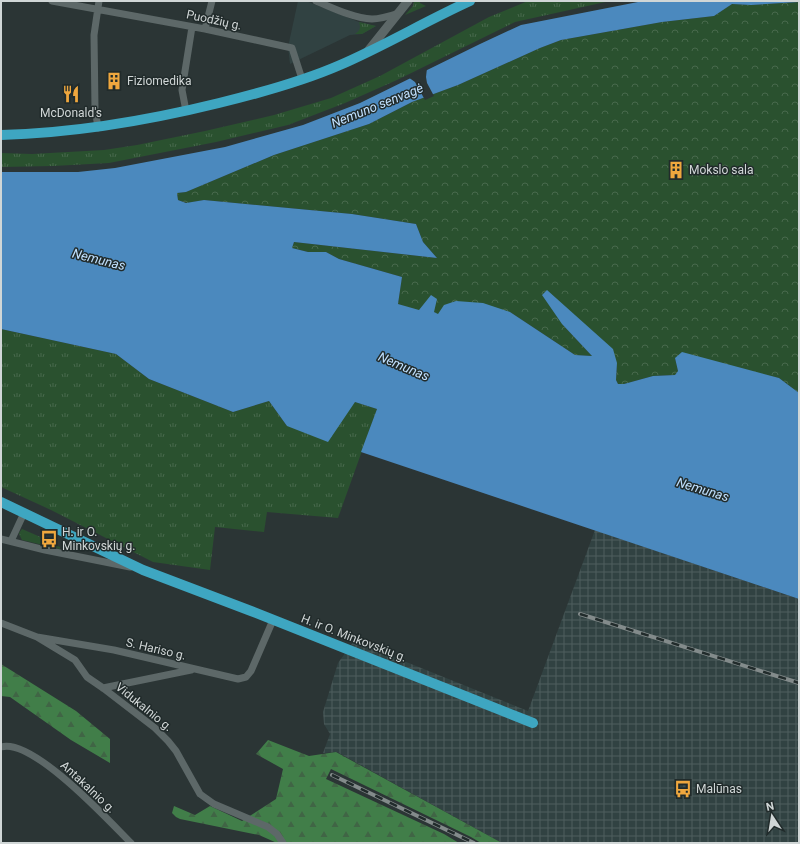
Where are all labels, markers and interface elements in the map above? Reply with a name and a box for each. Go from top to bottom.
street label: Puodžių g. [185,7,243,33]
building icon: Fiziomedika [104,71,124,91]
place label: Fiziomedika [127,74,191,88]
water label: Nemuno senvagė [329,80,426,131]
restaurant icon: McDonald's [61,84,81,104]
place label: McDonald's [40,106,102,120]
building icon: Mokslo sala [666,160,686,180]
place label: Mokslo sala [689,163,754,177]
water label: Nemunas [71,246,127,273]
water label: Nemunas [376,349,432,384]
water label: Nemunas [675,474,731,505]
place label: H. ir O. Minkovskių g. [62,525,135,553]
bus stop icon: H. ir O. Minkovskių g. [39,529,59,549]
street label: H. ir O. Minkovskių g. [299,611,409,665]
street label: S. Hariso g. [125,635,187,663]
street label: Vidukalnio g. [113,680,175,734]
street label: Antakalnio g. [58,758,118,816]
bus stop icon: Malūnas [673,779,693,799]
place label: Malūnas [696,782,742,796]
north arrow [752,796,792,836]
text: N [765,799,775,814]

